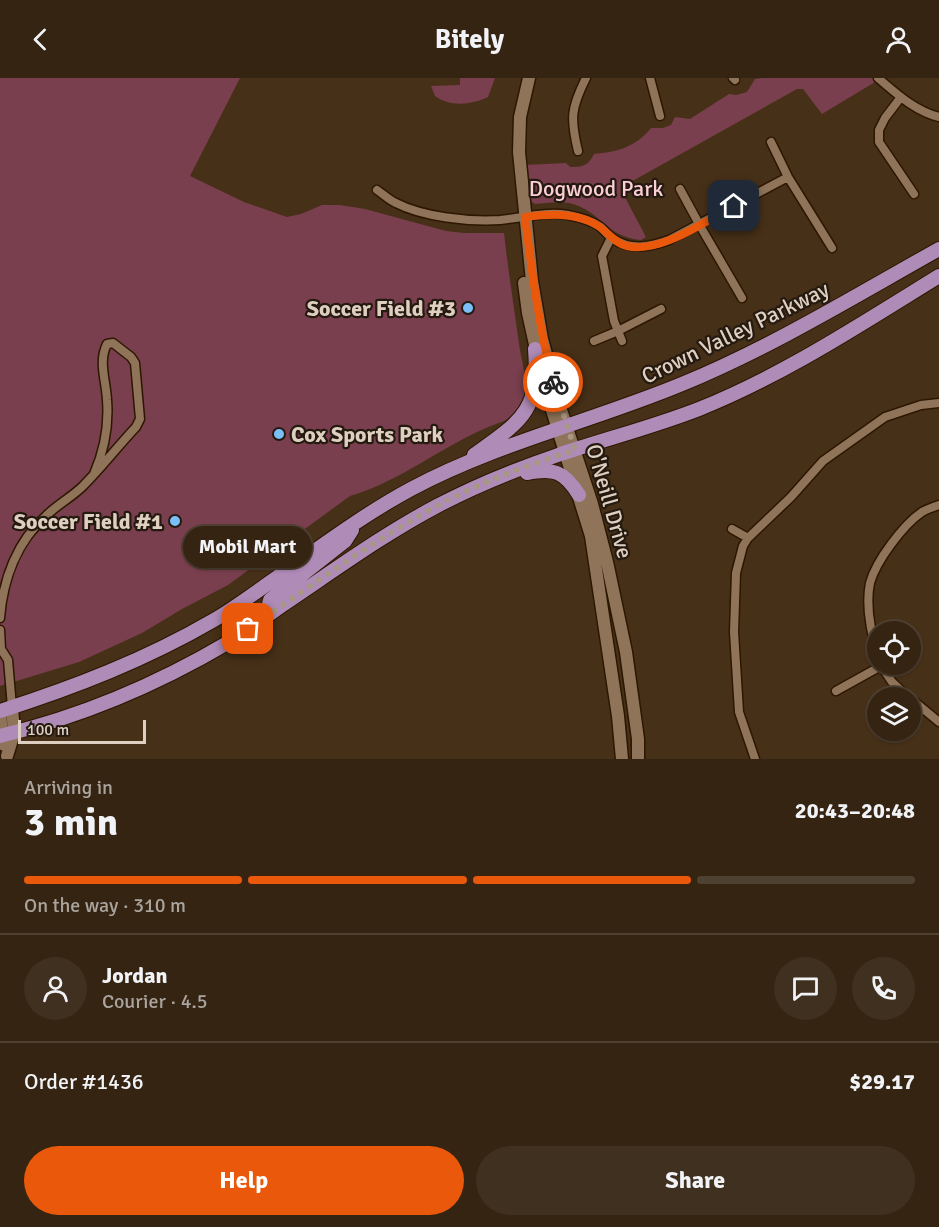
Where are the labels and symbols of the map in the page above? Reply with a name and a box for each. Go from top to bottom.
park label: Dogwood Park [529,175,663,202]
pin [708,180,759,231]
street label: Crown Valley Parkway [637,275,834,390]
place label: Soccer Field #3 [307,295,456,322]
marker: Soccer Field #3 [461,301,475,315]
courier [523,352,583,412]
place label: Cox Sports Park [291,421,443,448]
marker: Cox Sports Park [272,427,286,441]
street label: O'Neill Drive [580,441,639,561]
place label: Soccer Field #1 [14,508,163,535]
marker: Soccer Field #1 [168,514,182,528]
callout: Mobil Mart [184,527,312,569]
pin [222,603,273,654]
scale bar [18,717,146,744]

